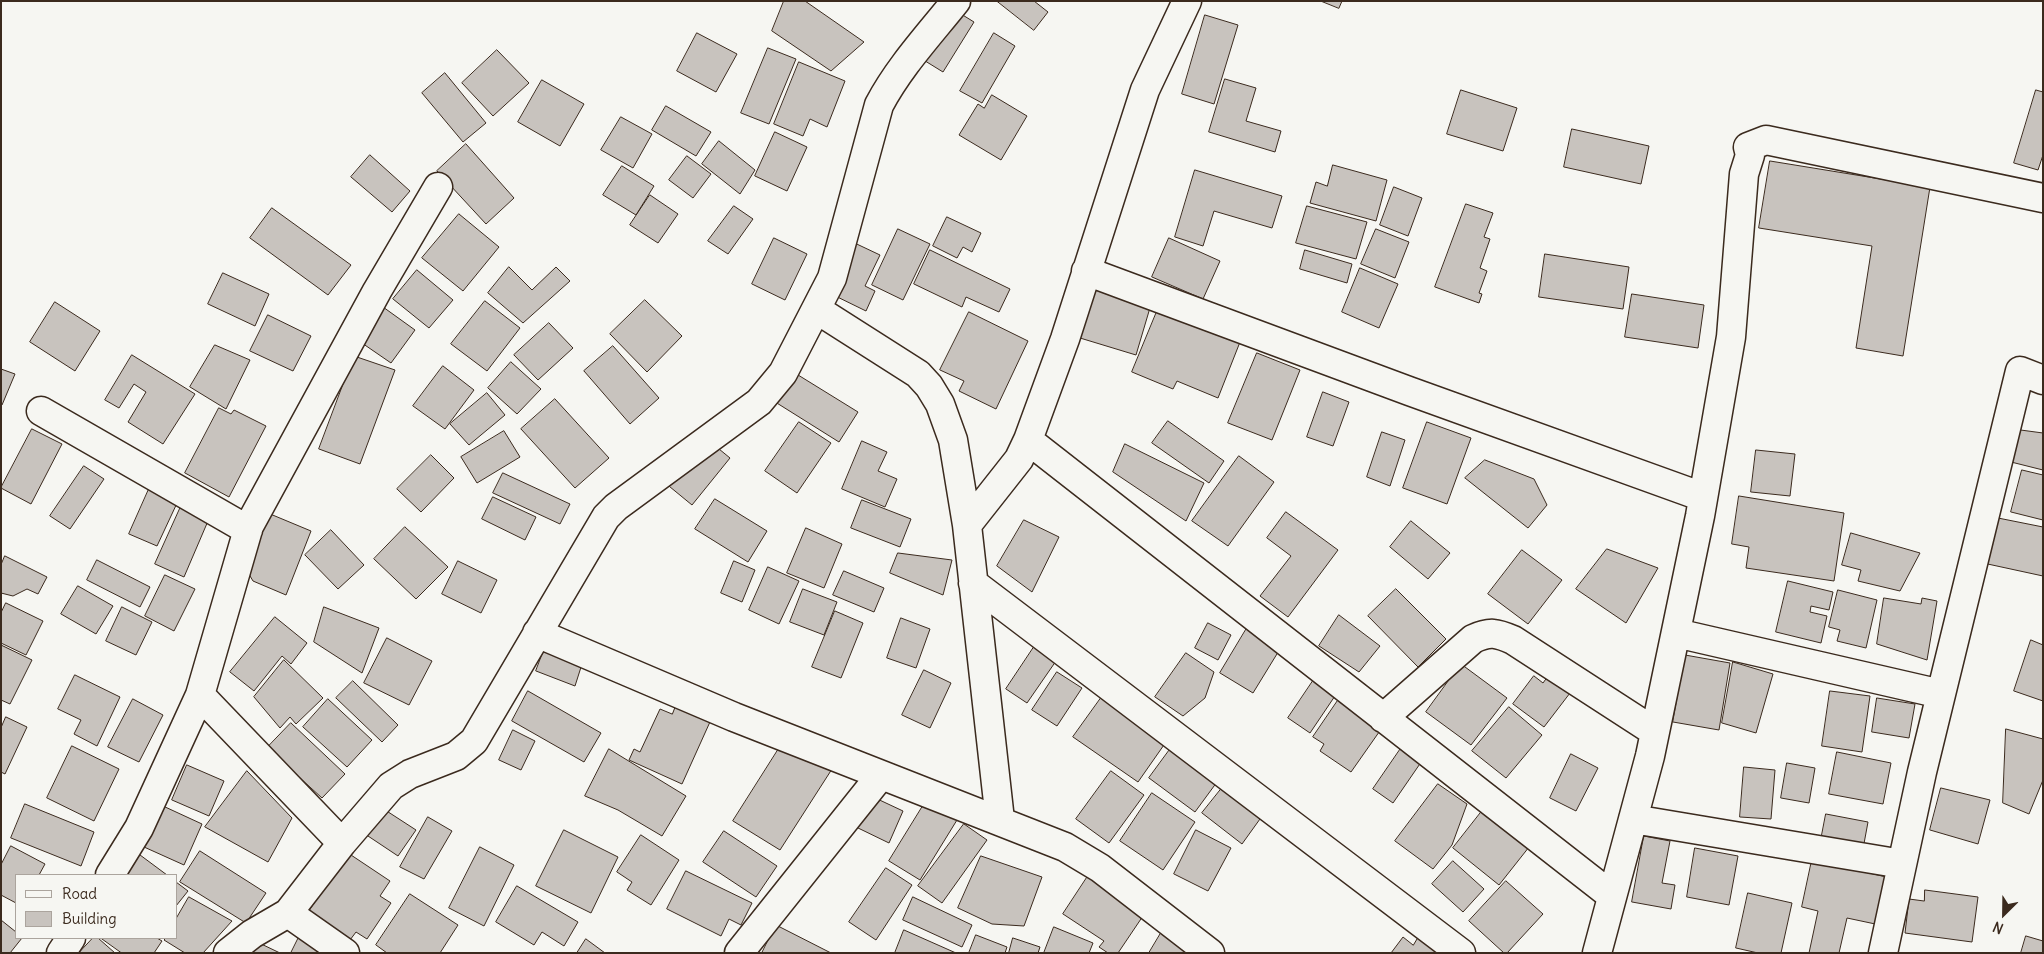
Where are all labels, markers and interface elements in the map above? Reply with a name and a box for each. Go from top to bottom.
legend [15,874,178,939]
text: Road [62,884,97,903]
north arrow [1979,889,2029,939]
text: Building [62,909,117,928]
text: N [1990,918,2006,938]

